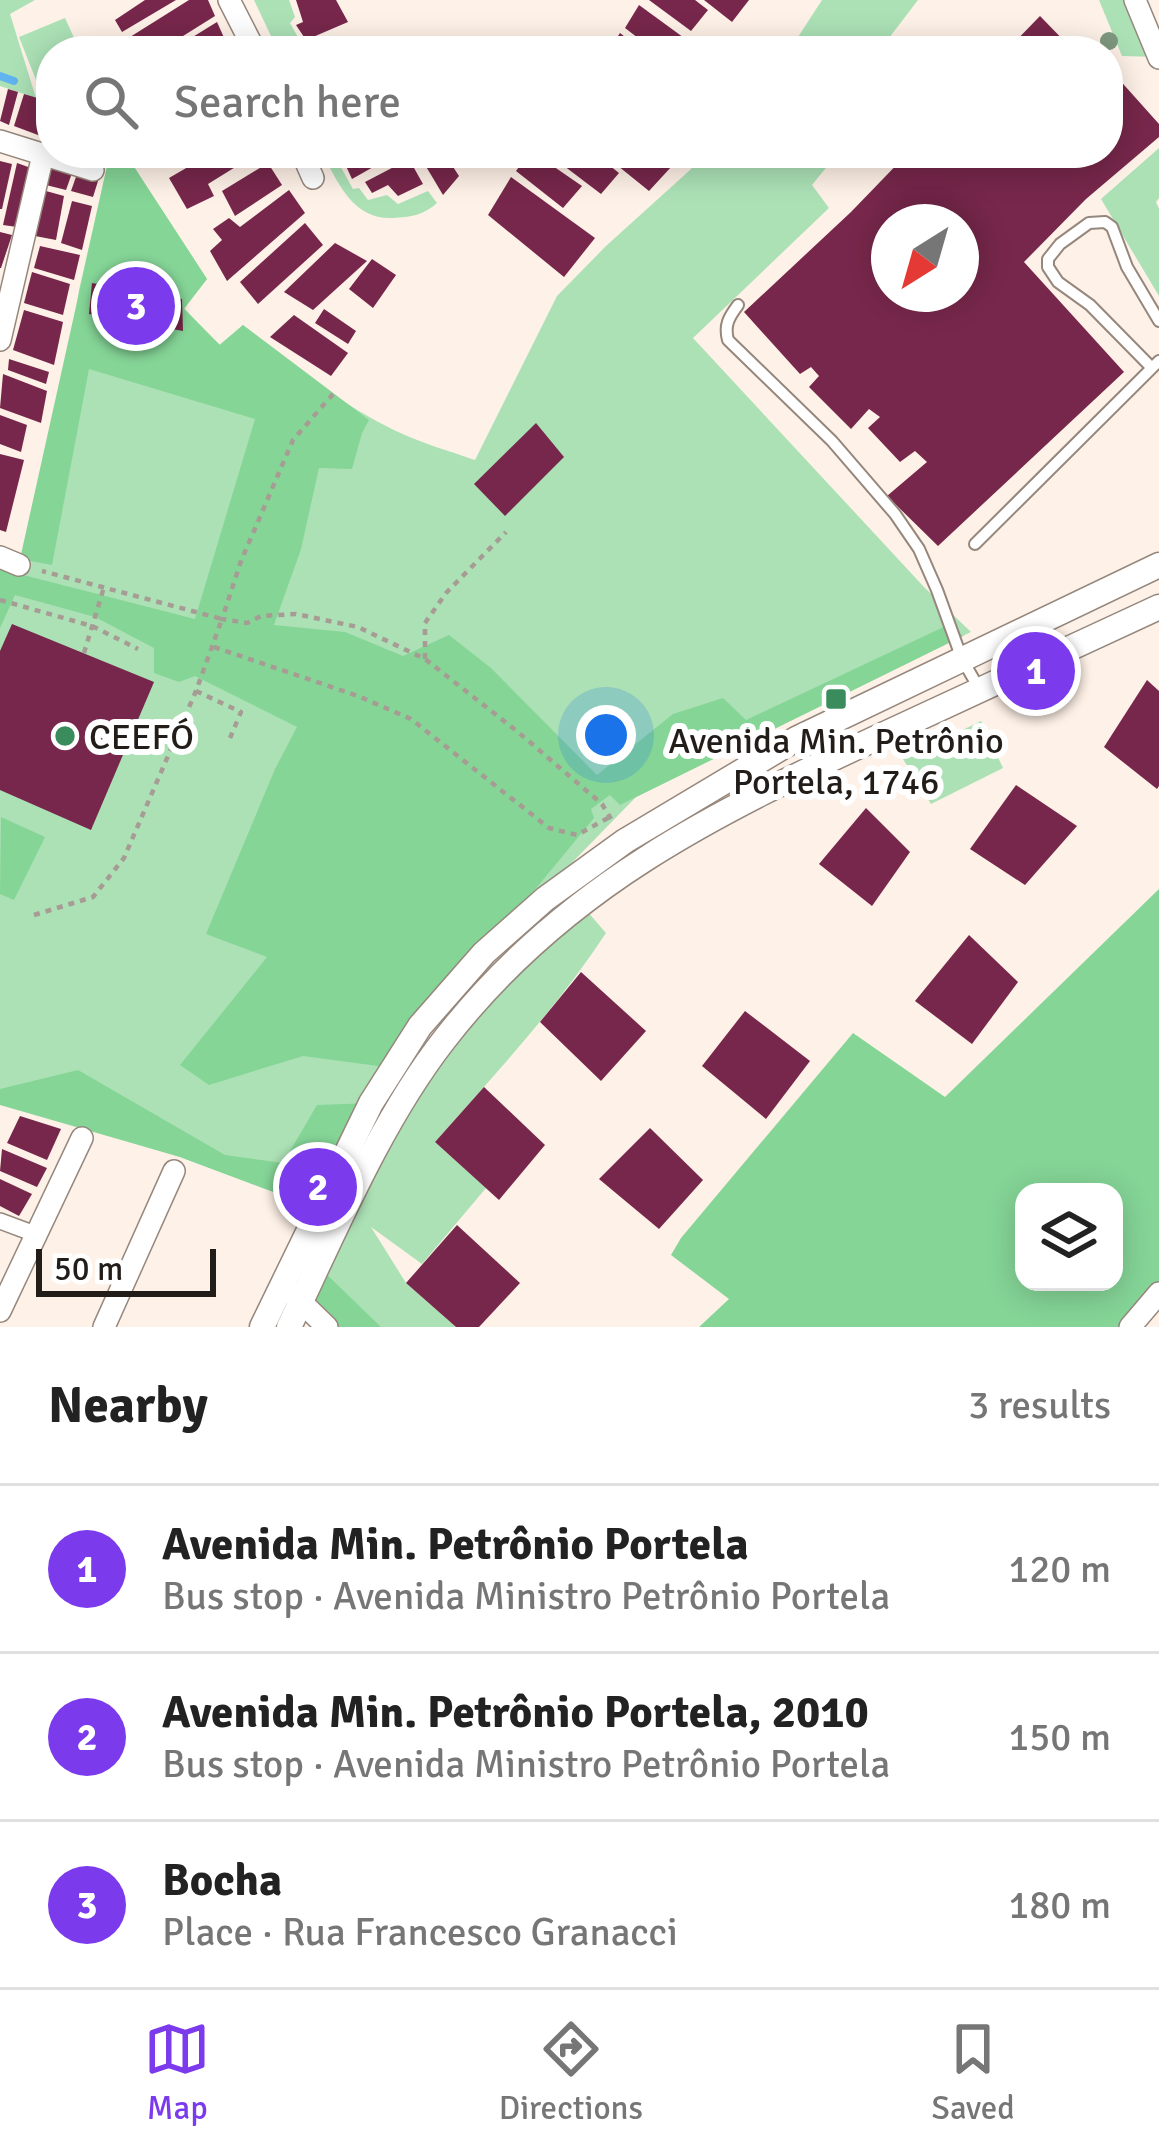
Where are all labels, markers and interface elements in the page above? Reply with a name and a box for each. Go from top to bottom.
search box [36,36,1123,168]
icon: search [78,69,144,135]
text: Search here [174,75,401,130]
north arrow [871,204,979,312]
pin: 3 [97,261,175,351]
pin: 1 [997,626,1075,716]
marker: Avenida Min. Petrônio Portela, 1746 [823,686,849,712]
your location [576,705,636,765]
place label: CEEFÓ [89,715,194,760]
place label: Avenida Min. Petrônio Portela, 1746 [668,719,1004,805]
marker: CEEFÓ [52,723,78,749]
pin: 2 [279,1142,357,1232]
map controls [1015,1183,1123,1291]
button: layers [1015,1183,1123,1291]
scale bar [36,1243,216,1296]
text: 50 m [54,1249,123,1290]
text: Nearby [48,1374,208,1437]
text: 3 results [968,1381,1111,1429]
text: Avenida Min. Petrônio Portela [162,1517,748,1572]
text: 1 [76,1545,98,1593]
text: 120 m [1008,1545,1111,1593]
text: Bus stop · Avenida Ministro Petrônio Portela [162,1572,890,1620]
text: Avenida Min. Petrônio Portela, 2010 [162,1685,869,1740]
text: 2 [76,1713,98,1761]
text: 150 m [1008,1713,1111,1761]
text: Bus stop · Avenida Ministro Petrônio Portela [162,1740,890,1788]
text: Bocha [162,1853,282,1908]
text: 3 [76,1881,98,1929]
text: 180 m [1008,1881,1111,1929]
text: Place · Rua Francesco Granacci [162,1908,678,1956]
tab: Map [144,2016,210,2129]
tab: Directions [499,2016,643,2129]
tab: Saved [932,2016,1015,2129]

